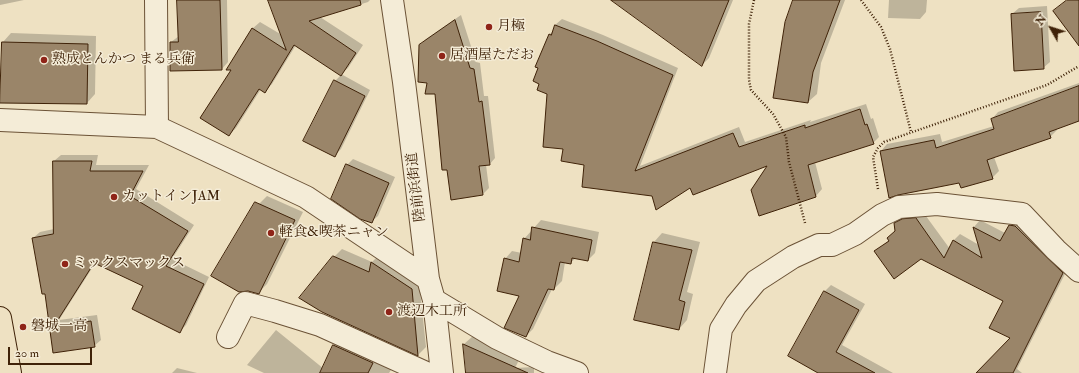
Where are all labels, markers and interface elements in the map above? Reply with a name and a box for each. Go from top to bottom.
north arrow [1031,8,1071,48]
text: N [1033,12,1049,28]
place label: 月極 [497,19,525,35]
marker: 月極 [484,22,494,32]
place label: 居酒屋ただお [450,48,534,64]
marker: 居酒屋ただお [437,51,447,61]
place label: 熟成とんかつ まる兵衛 [52,52,195,68]
marker: 熟成とんかつ まる兵衛 [39,55,49,65]
street label: 陸前浜街道 [404,151,430,223]
place label: カットインJAM [122,189,220,205]
marker: カットインJAM [109,192,119,202]
place label: 軽食&喫茶ニャン [279,225,389,241]
marker: 軽食&喫茶ニャン [266,228,276,238]
place label: ミックスマックス [73,256,185,272]
marker: ミックスマックス [60,259,70,269]
place label: 渡辺木工所 [397,304,467,320]
marker: 渡辺木工所 [384,307,394,317]
place label: 磐城一高 [31,319,87,335]
marker: 磐城一高 [18,322,28,332]
scale bar [10,339,94,365]
text: 20 m [15,346,39,361]

